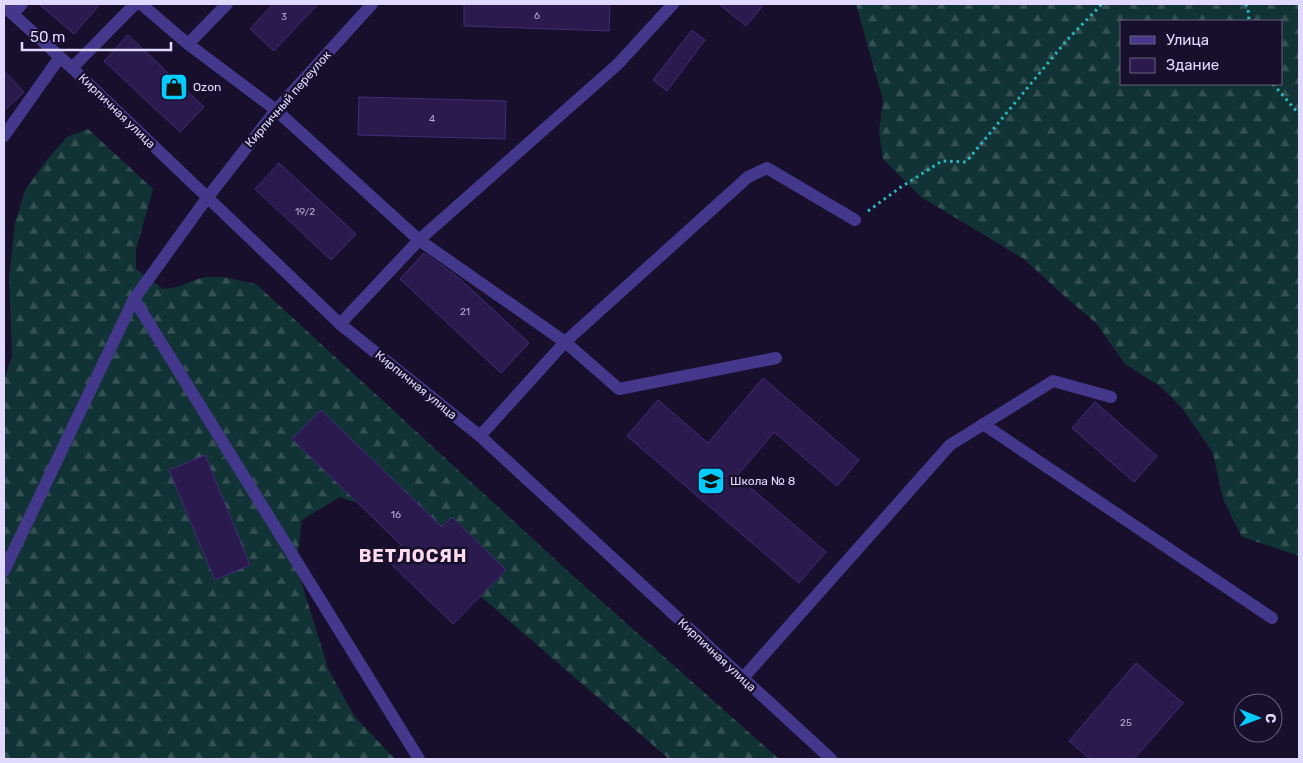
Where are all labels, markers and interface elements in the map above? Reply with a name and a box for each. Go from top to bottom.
house number: 6 [534,10,540,22]
house number: 3 [281,11,287,23]
scale bar [22,20,171,52]
legend [1120,20,1283,85]
text: 50 m [30,28,65,46]
text: Улица [1166,31,1209,49]
street label: Кирпичный переулок [242,48,334,150]
text: Здание [1166,56,1219,74]
street label: Кирпичная улица [76,71,158,151]
shop icon: Ozon [159,72,189,102]
place label: Ozon [193,80,221,94]
house number: 4 [429,113,435,125]
house number: 19/2 [295,206,315,218]
house number: 21 [460,306,470,318]
street label: Кирпичная улица [372,348,460,422]
school or university icon: Школа № 8 [696,466,726,496]
place label: Школа № 8 [730,474,795,488]
house number: 16 [391,509,401,521]
district label: ВЕТЛОСЯН [359,545,467,567]
street label: Кирпичная улица [675,615,759,695]
north arrow [1233,693,1283,743]
text: С [1262,713,1279,723]
house number: 25 [1120,717,1132,729]

